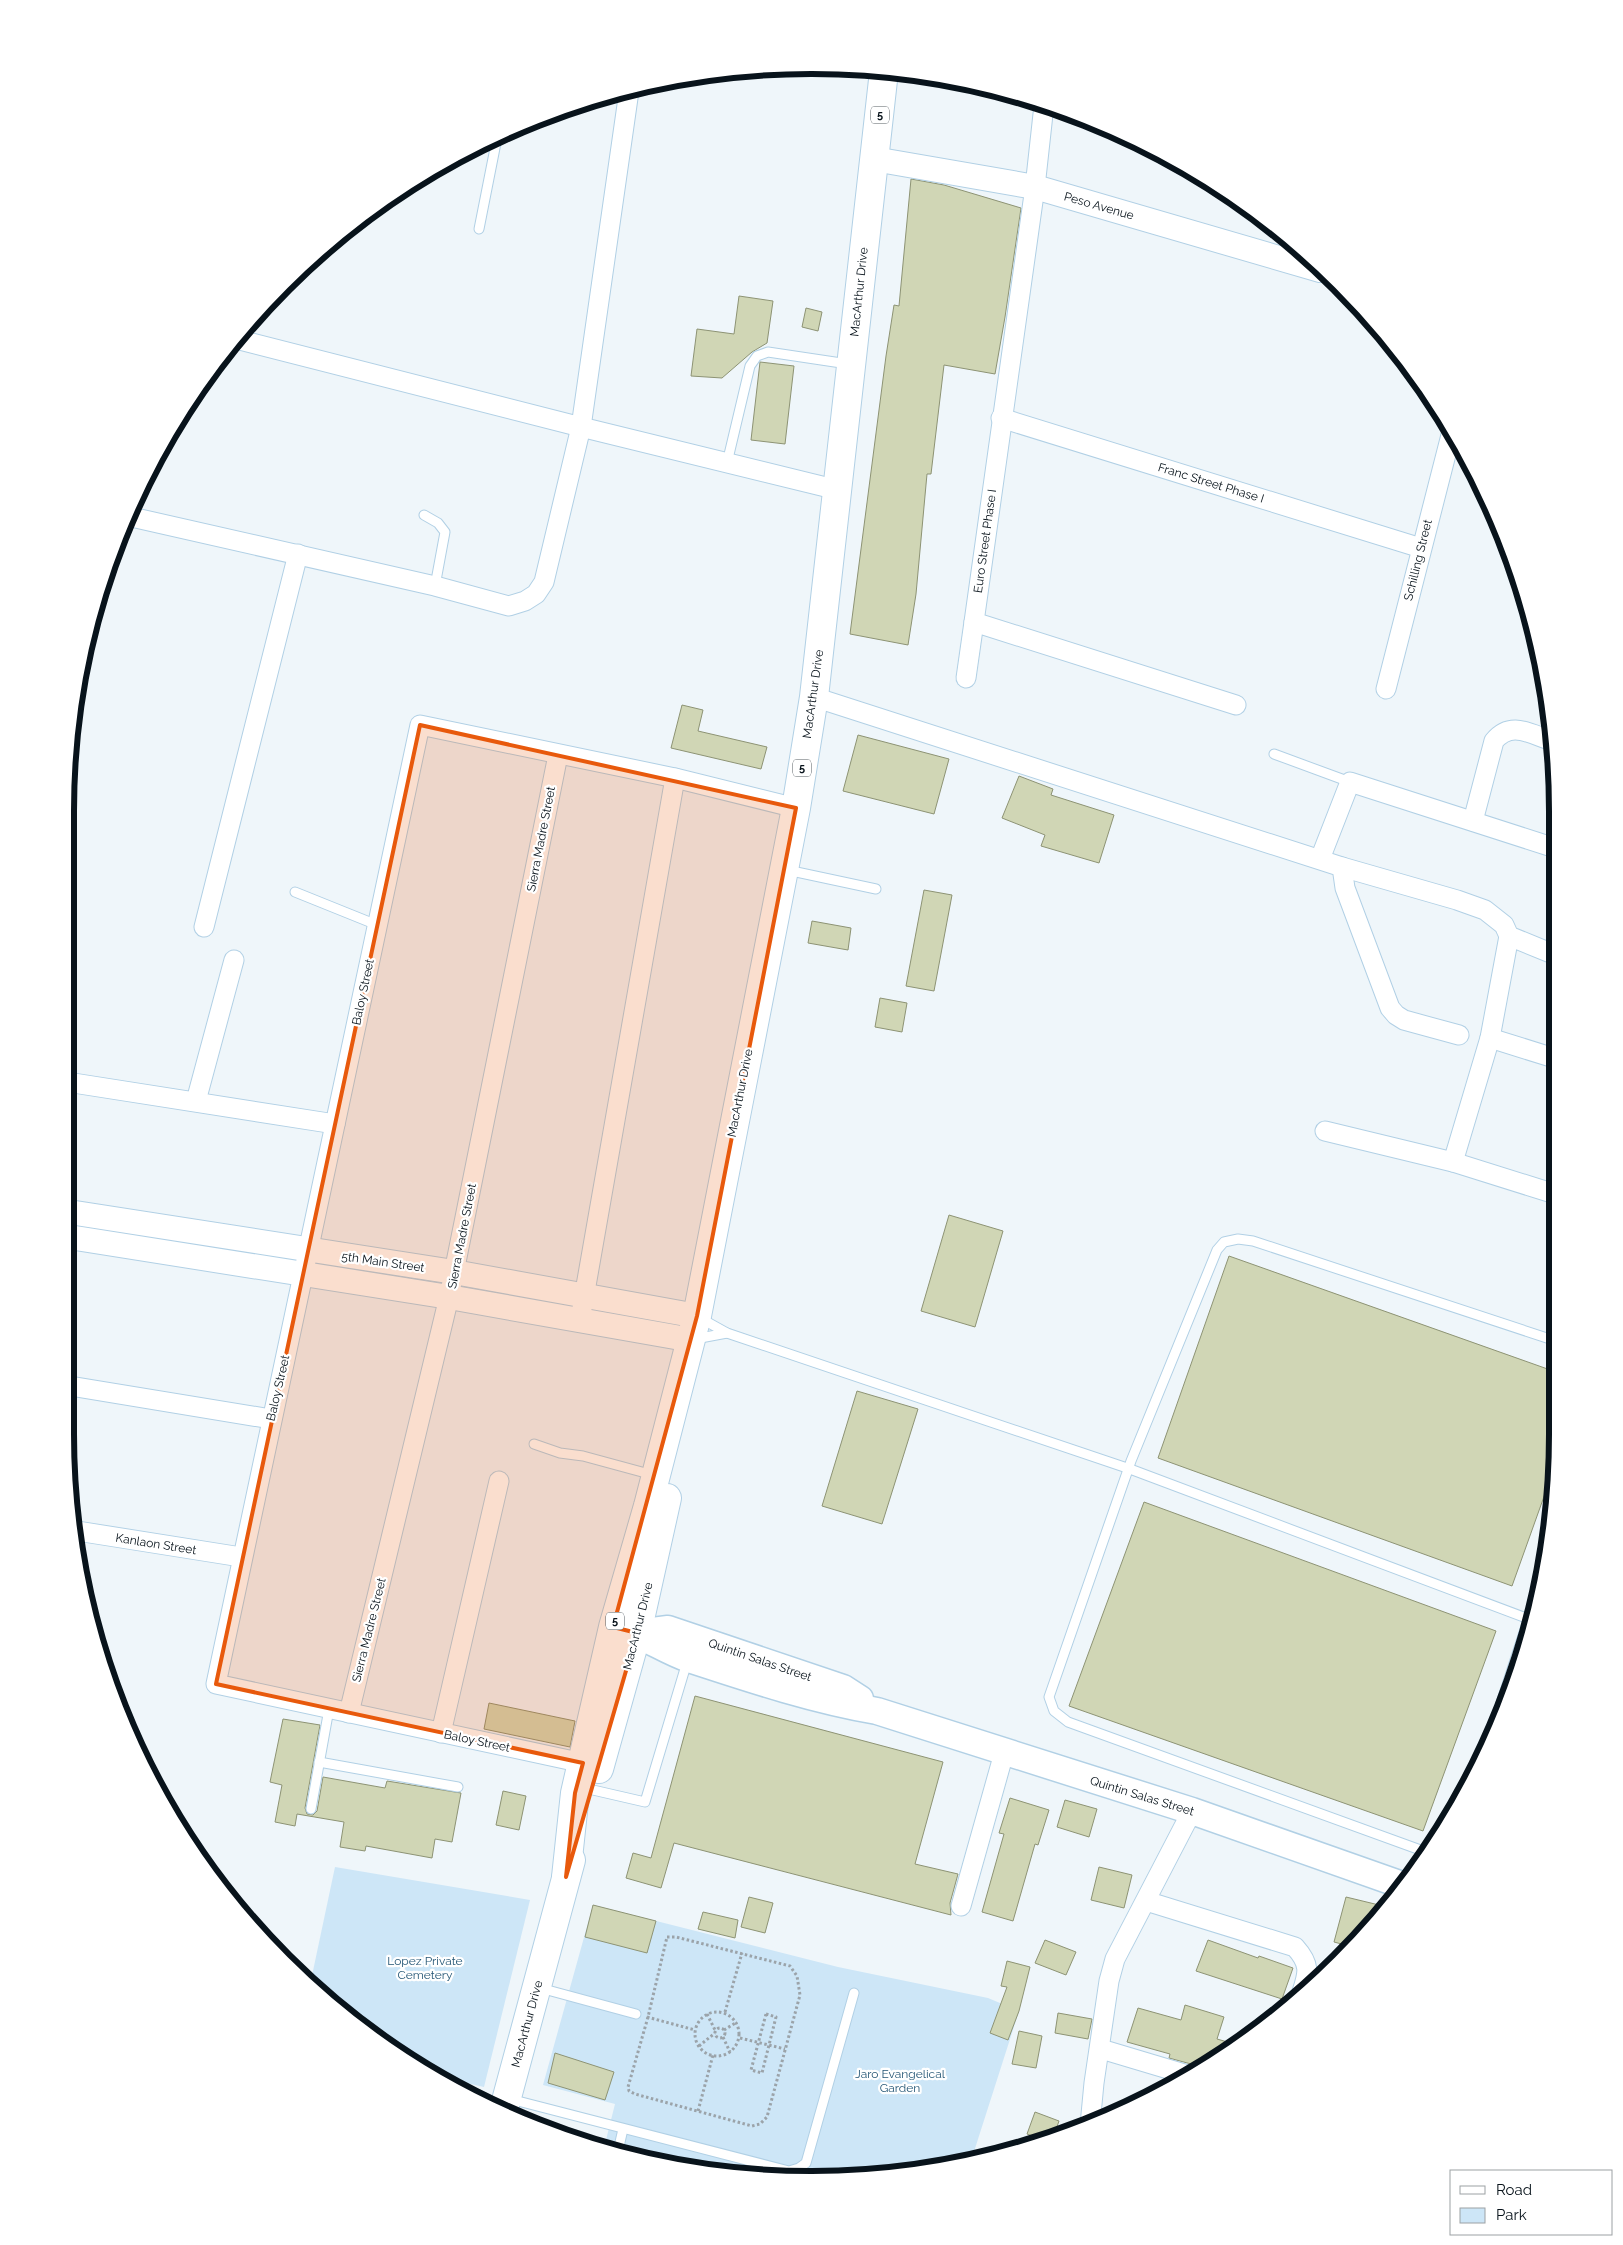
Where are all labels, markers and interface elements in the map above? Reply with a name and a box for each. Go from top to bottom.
road number: 5 [871,106,889,124]
street label: Peso Avenue [1062,189,1136,223]
street label: MacArthur Drive [847,247,871,337]
street label: Franc Street Phase I [1156,460,1266,506]
street label: Euro Street Phase I [971,488,999,594]
street label: Schilling Street [1401,518,1435,602]
street label: MacArthur Drive [800,649,826,739]
road number: 5 [793,760,811,776]
street label: Sierra Madre Street [524,785,558,893]
street label: Baloy Street [349,958,377,1026]
street label: MacArthur Drive [725,1048,755,1138]
street label: Sierra Madre Street [445,1182,479,1290]
street label: 5th Main Street [341,1249,425,1275]
street label: Baloy Street [264,1354,292,1422]
street label: Kanlaon Street [115,1531,197,1557]
street label: Sierra Madre Street [349,1576,389,1684]
street label: MacArthur Drive [620,1581,656,1671]
road number: 5 [606,1612,624,1630]
street label: Quintin Salas Street [707,1636,813,1684]
street label: Baloy Street [443,1727,511,1755]
street label: Quintin Salas Street [1088,1773,1196,1819]
park label: Lopez Private Cemetery [387,1954,463,1982]
street label: MacArthur Drive [509,1979,545,2069]
park label: Jaro Evangelical Garden [855,2067,946,2095]
legend [1450,2170,1613,2235]
text: Road [1496,2181,1532,2199]
text: Park [1496,2206,1527,2224]

